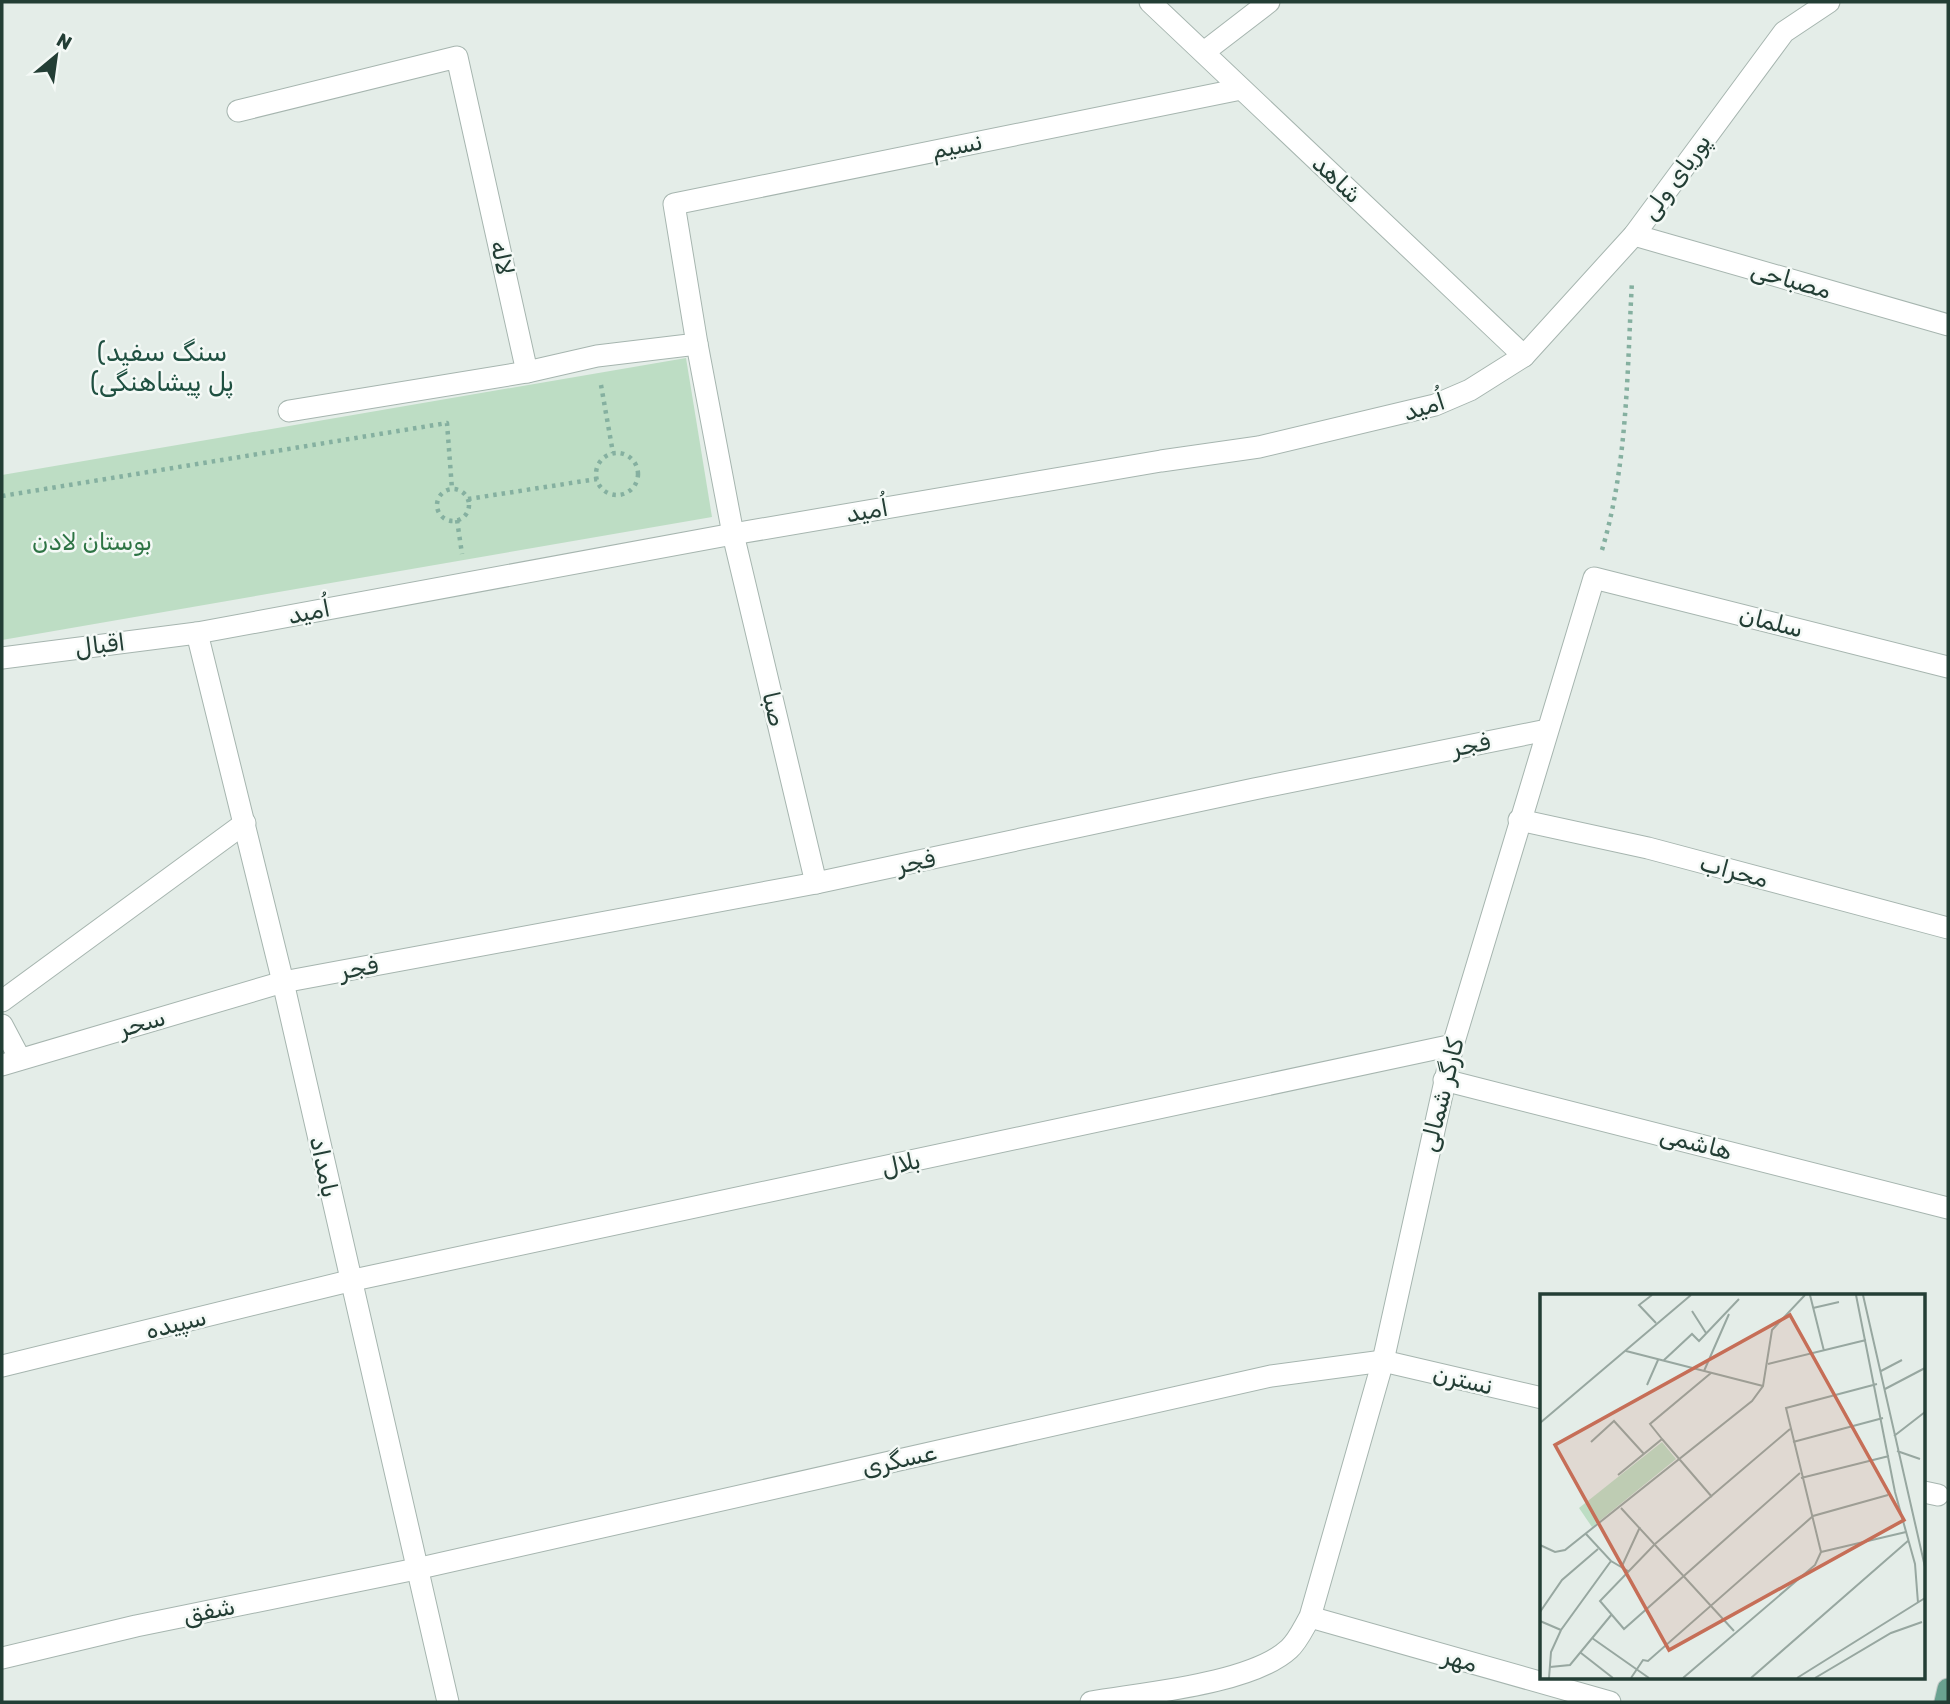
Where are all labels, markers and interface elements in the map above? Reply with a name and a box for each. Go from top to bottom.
north arrow [21,21,91,91]
text: N [52,28,76,55]
street label: نسیم [929,127,985,166]
street label: پوریای ولی [1635,128,1718,227]
street label: شاهد [1306,149,1368,209]
street label: لاله [485,238,519,278]
street label: مصباحی [1748,255,1834,305]
district label: (سنگ سفید (پل پیشاهنگی [90,337,234,399]
street label: اُمید [1399,385,1449,427]
street label: اُمید [843,491,890,528]
park label: بوستان لادن [32,528,152,556]
street label: اُمید [285,592,333,630]
street label: سلمان [1736,601,1806,643]
street label: اقبال [73,628,127,662]
street label: صبا [756,689,792,729]
street label: فجر [1447,728,1493,763]
street label: فجر [892,844,938,880]
street label: محراب [1697,848,1771,894]
street label: فجر [336,951,380,985]
street label: سحر [114,1003,169,1044]
street label: کارگر شمالی [1414,1035,1470,1155]
street label: هاشمی [1657,1121,1735,1165]
street label: بامداد [304,1134,344,1200]
street label: بلال [879,1146,923,1182]
inset map [1540,1294,1926,1680]
street label: سپیده [143,1303,210,1347]
street label: نسترن [1430,1360,1496,1400]
street label: عسگری [859,1438,939,1482]
street label: شفق [181,1592,237,1630]
street label: مهر [1438,1641,1480,1678]

